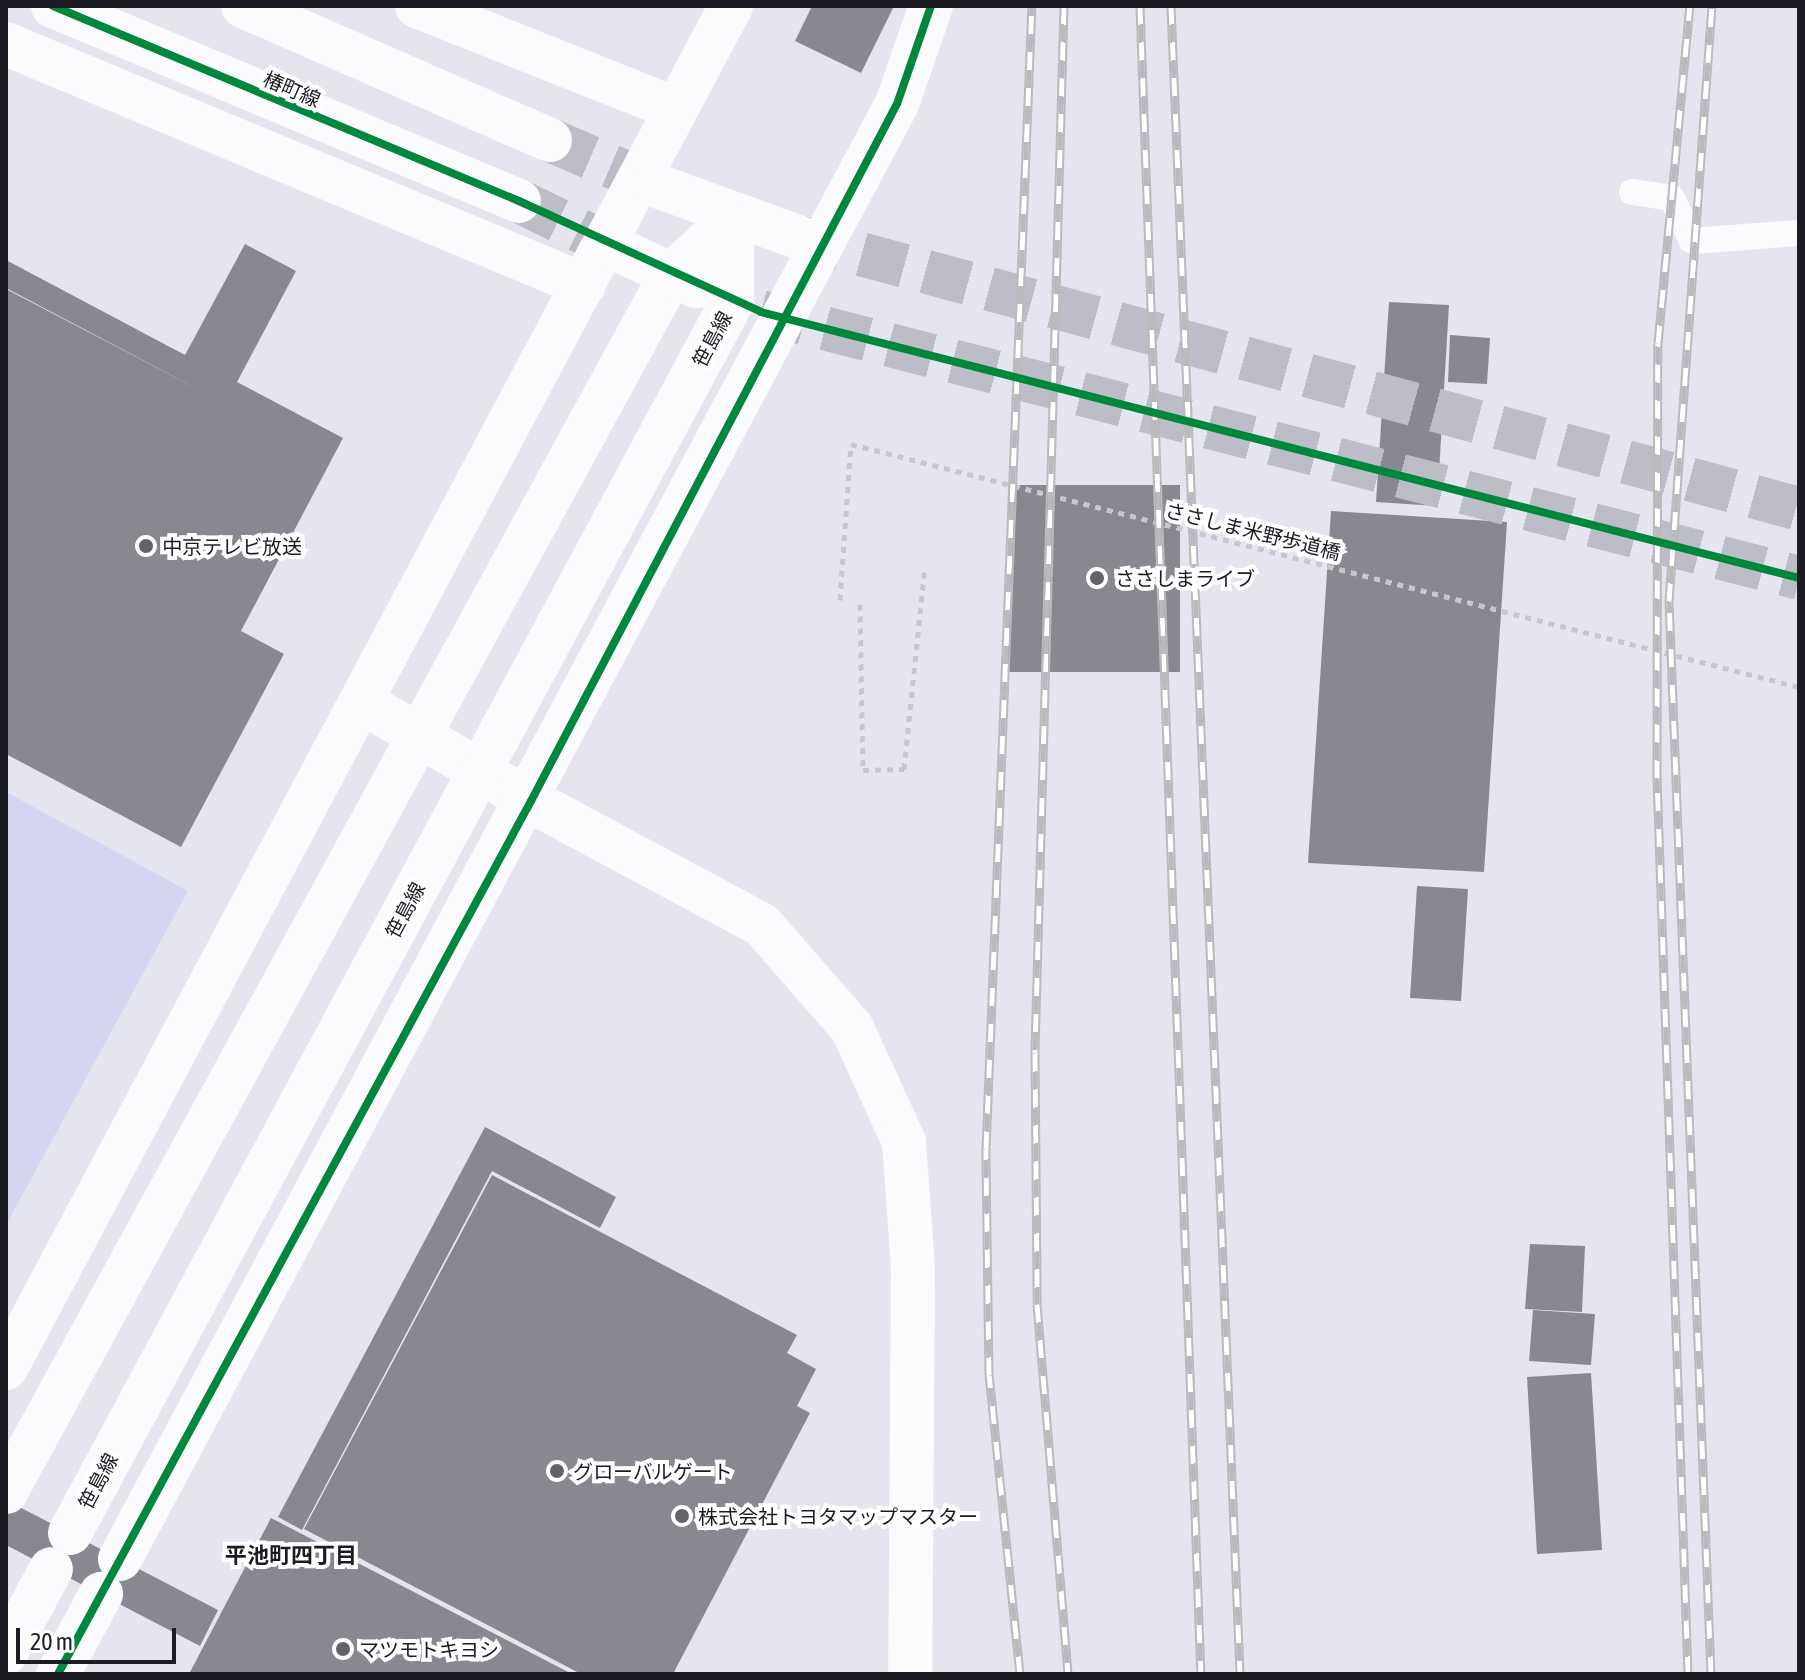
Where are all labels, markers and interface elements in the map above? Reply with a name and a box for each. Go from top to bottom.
street label: 椿町線 [260,66,324,112]
street label: 笹島線 [687,307,737,371]
street label: ささしま米野歩道橋 [1163,498,1343,564]
place label: 中京テレビ放送 [162,534,302,558]
marker: 中京テレビ放送 [137,537,155,555]
place label: ささしまライブ [1115,566,1255,590]
marker: ささしまライブ [1086,567,1108,589]
street label: 笹島線 [380,878,430,942]
street label: 笹島線 [73,1449,123,1513]
place label: グローバルゲート [573,1459,733,1483]
marker: グローバルゲート [548,1462,566,1480]
place label: 株式会社トヨタマップマスター [698,1504,978,1528]
marker: 株式会社トヨタマップマスター [673,1507,691,1525]
district label: 平池町四丁目 [225,1543,357,1569]
scale bar [20,1612,180,1662]
text: 20 m [30,1628,73,1655]
place label: マツモトキヨシ [359,1637,499,1661]
marker: マツモトキヨシ [334,1640,352,1658]

